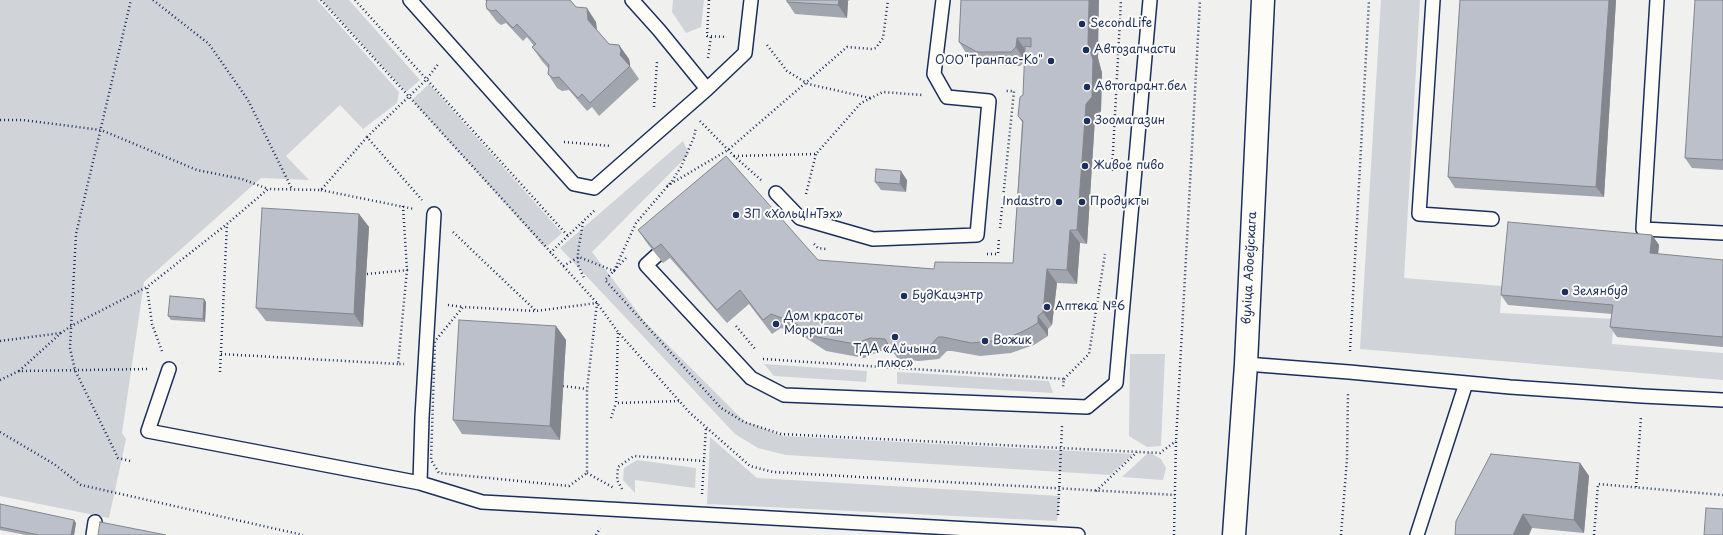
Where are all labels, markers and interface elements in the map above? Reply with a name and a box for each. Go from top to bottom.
place label: SecondLife [1090,17,1152,31]
marker: SecondLife [1077,19,1087,29]
place label: Автозапчасти [1094,43,1176,57]
marker: Автозапчасти [1081,45,1091,55]
place label: ООО"Транпас-Ко" [935,54,1043,68]
marker: ООО"Транпас-Ко" [1046,56,1056,66]
place label: Автогарант.бел [1095,80,1187,94]
marker: Автогарант.бел [1082,82,1092,92]
place label: Зоомагазин [1095,114,1165,128]
marker: Зоомагазин [1082,116,1092,126]
place label: Живое пиво [1093,159,1164,173]
marker: Живое пиво [1080,161,1090,171]
place label: Indastro [1002,195,1051,209]
place label: Продукты [1090,195,1149,209]
marker: Indastro [1054,197,1064,207]
marker: Продукты [1077,197,1087,207]
place label: ЗП «ХольцIнТэх» [744,208,843,222]
marker: ЗП «ХольцIнТэх» [731,210,741,220]
street label: вуліца Адоеўскага [1240,211,1260,325]
place label: Зелянбуд [1573,285,1628,299]
marker: Зелянбуд [1560,287,1570,297]
place label: БудКацэнтр [912,289,983,303]
marker: БудКацэнтр [899,291,909,301]
place label: Аптека №6 [1055,300,1125,314]
marker: Аптека №6 [1042,302,1052,312]
place label: Дом красоты Морриган [784,310,863,338]
marker: Дом красоты Морриган [771,319,781,329]
marker: ТДА «Айчына плюс» [890,332,900,342]
place label: Вожик [993,334,1032,348]
marker: Вожик [980,336,990,346]
place label: ТДА «Айчына плюс» [853,343,937,371]

